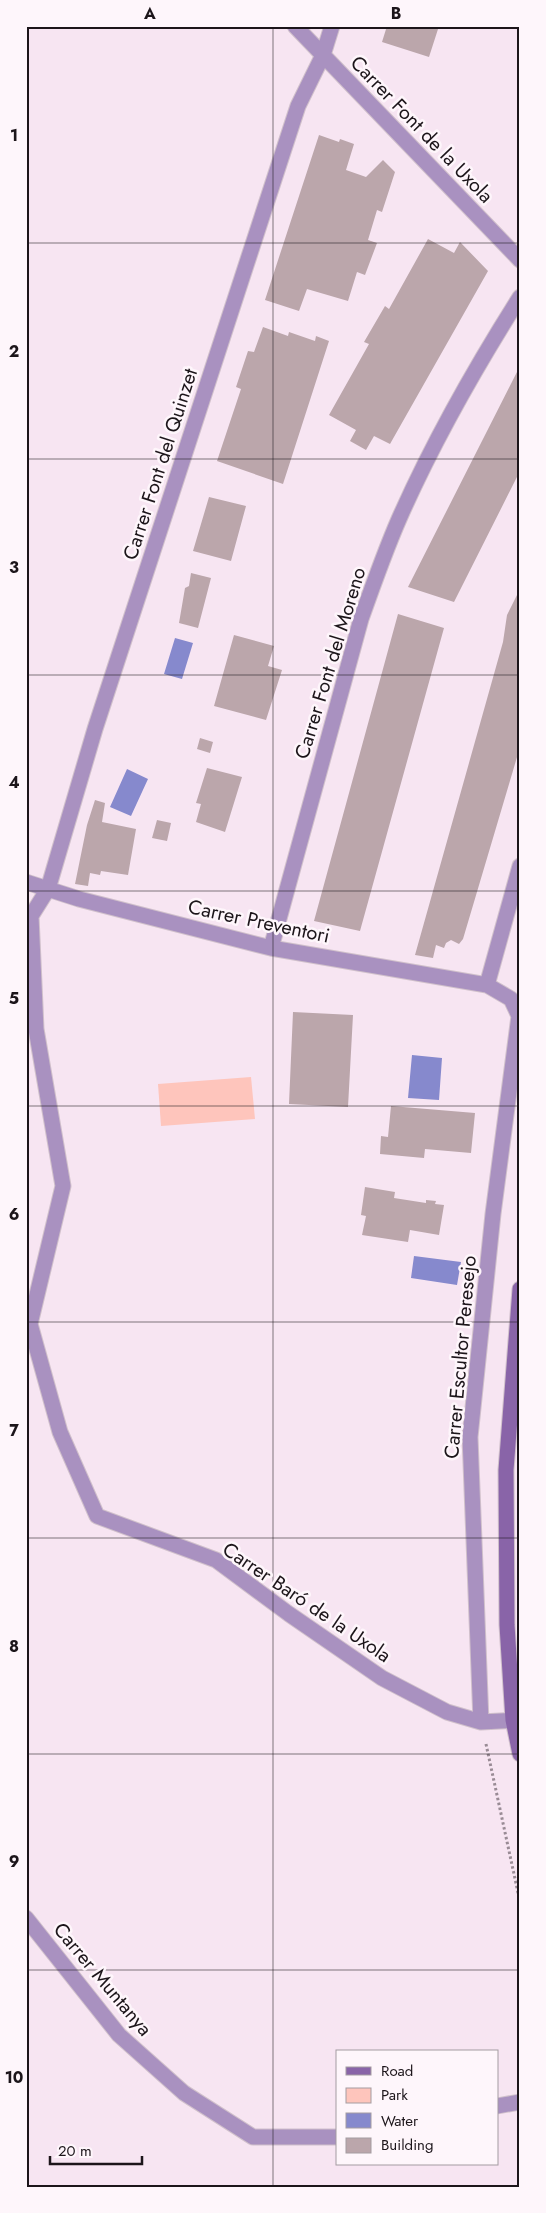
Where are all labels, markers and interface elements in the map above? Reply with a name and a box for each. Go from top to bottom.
text: A [143,2,156,25]
text: B [391,2,401,25]
street label: Carrer Font de la Uxola [343,49,500,210]
text: 1 [10,124,18,147]
text: 2 [9,340,19,363]
street label: Carrer Font del Quinzet [116,364,205,564]
text: 3 [9,556,19,579]
street label: Carrer Font del Moreno [287,564,373,763]
text: 4 [8,771,20,794]
street label: Carrer Preventori [185,892,332,951]
text: 5 [9,987,19,1010]
text: 6 [9,1203,19,1226]
street label: Carrer Escultor Peresejo [437,1254,484,1460]
text: 7 [9,1419,19,1442]
street label: Carrer Baró de la Uxola [217,1535,397,1670]
text: 8 [9,1635,19,1658]
text: 9 [9,1850,19,1873]
street label: Carrer Muntanya [46,1916,159,2042]
legend [336,2050,498,2166]
text: Road [381,2060,413,2082]
text: 10 [5,2066,23,2089]
text: Park [381,2084,408,2106]
text: Water [381,2110,419,2132]
scale bar [50,2133,142,2165]
text: Building [381,2134,433,2156]
text: 20 m [58,2140,92,2162]

